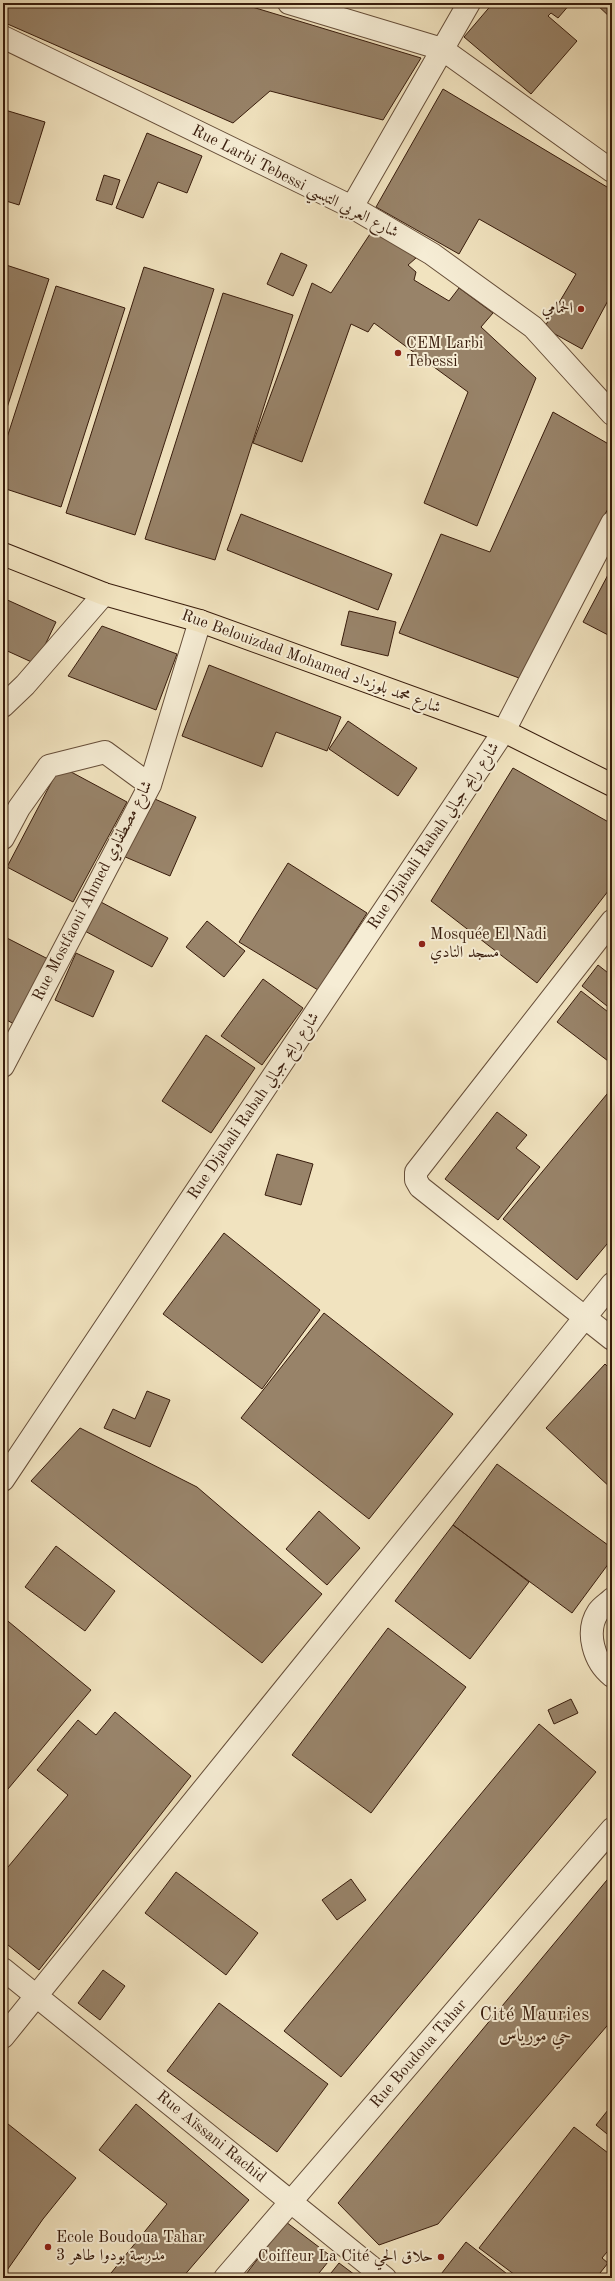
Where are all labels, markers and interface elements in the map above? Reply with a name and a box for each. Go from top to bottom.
street label: Rue Larbi Tebessi شارع العربي التبسي [187,123,401,247]
place label: الحمامي [542,301,573,320]
marker: الحمامي [576,304,586,314]
place label: CEM Larbi Tebessi [406,336,483,370]
marker: CEM Larbi Tebessi [393,348,403,358]
street label: Rue Belouizdad Mohamed شارع محمد بلوزداد [178,607,443,720]
street label: Rue Djabali Rabah شارع رابح جبالي [365,740,506,935]
street label: Rue Mostfaoui Ahmed شارع مصطفاوي [30,778,159,1006]
place label: Mosquée El Nadi مسجد النادي [430,927,547,964]
marker: Mosquée El Nadi مسجد النادي [417,939,427,949]
street label: Rue Djabali Rabah شارع رابح جبالي [185,1010,326,1205]
street label: Rue Boudoua Tahar [368,1996,471,2111]
district label: Cité Mauries حي مورياس [480,2006,590,2050]
street label: Rue Aïssani Rachid [153,2088,269,2186]
place label: Ecole Boudoua Tahar 3 مدرسة بودوا طاهر [56,2230,205,2265]
marker: Ecole Boudoua Tahar 3 مدرسة بودوا طاهر [43,2242,53,2252]
place label: Coiffeur La Cité حلاق الحي [258,2249,433,2271]
marker: Coiffeur La Cité حلاق الحي [436,2252,446,2262]

